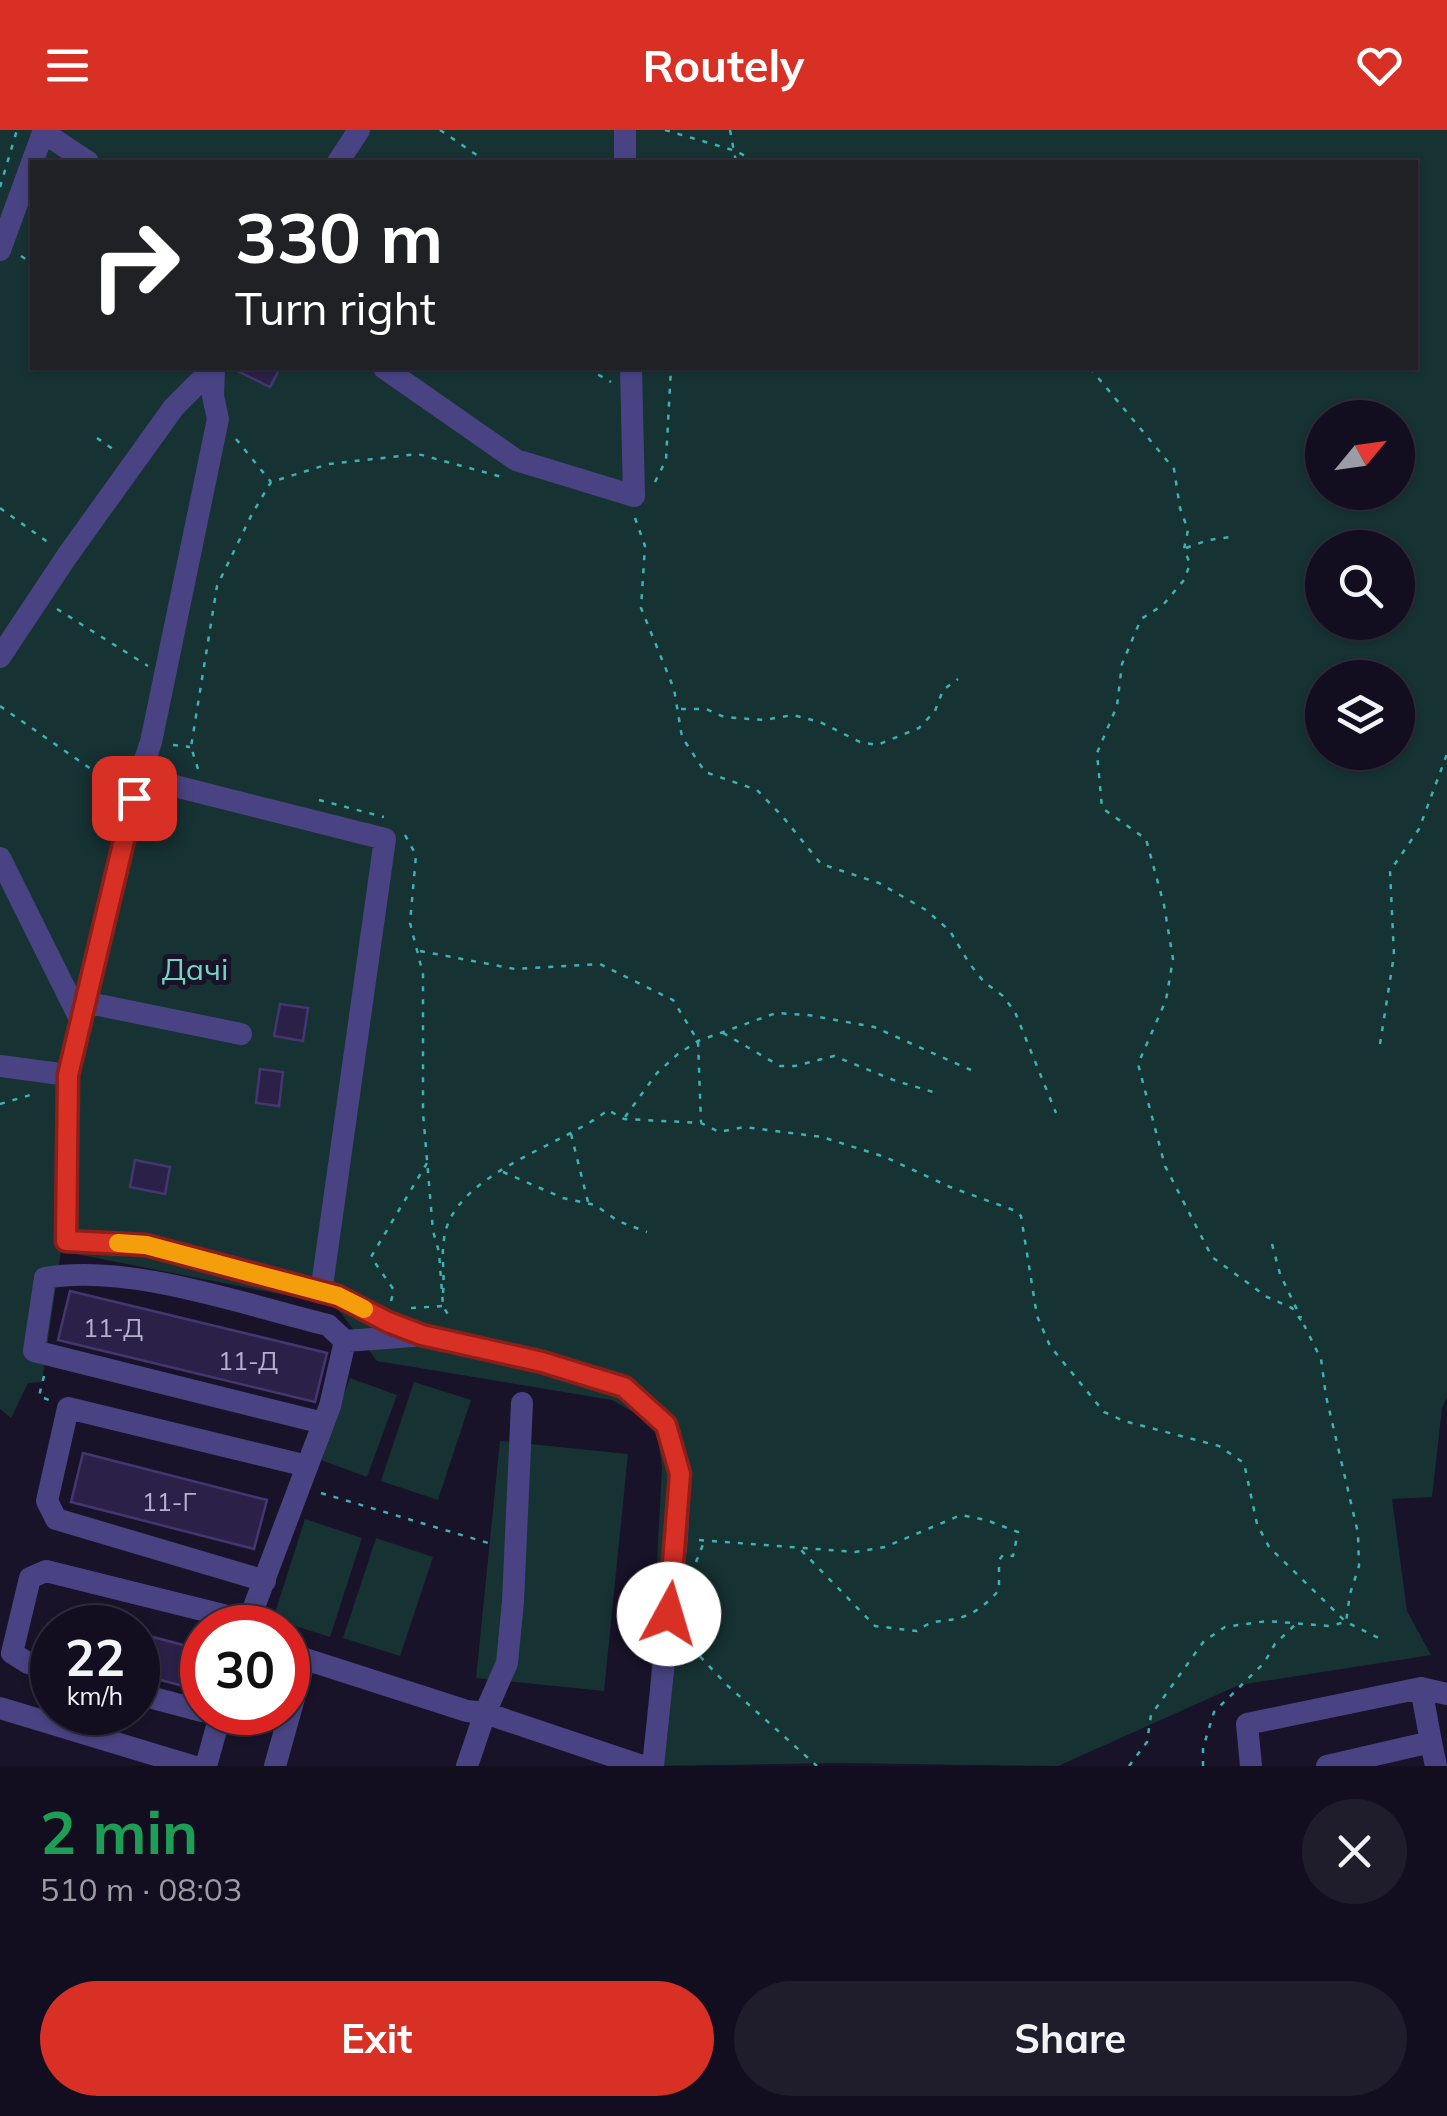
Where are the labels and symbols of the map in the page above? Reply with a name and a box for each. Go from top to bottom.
north arrow [1305,400,1415,510]
pin [92,756,177,841]
park label: Дачі [162,950,228,988]
house number: 11-Д [83,1312,143,1343]
house number: 11-Д [218,1345,278,1376]
house number: 11-Г [142,1486,196,1517]
position arrow [617,1562,721,1666]
speed limit sign: 30 [180,1605,310,1735]

